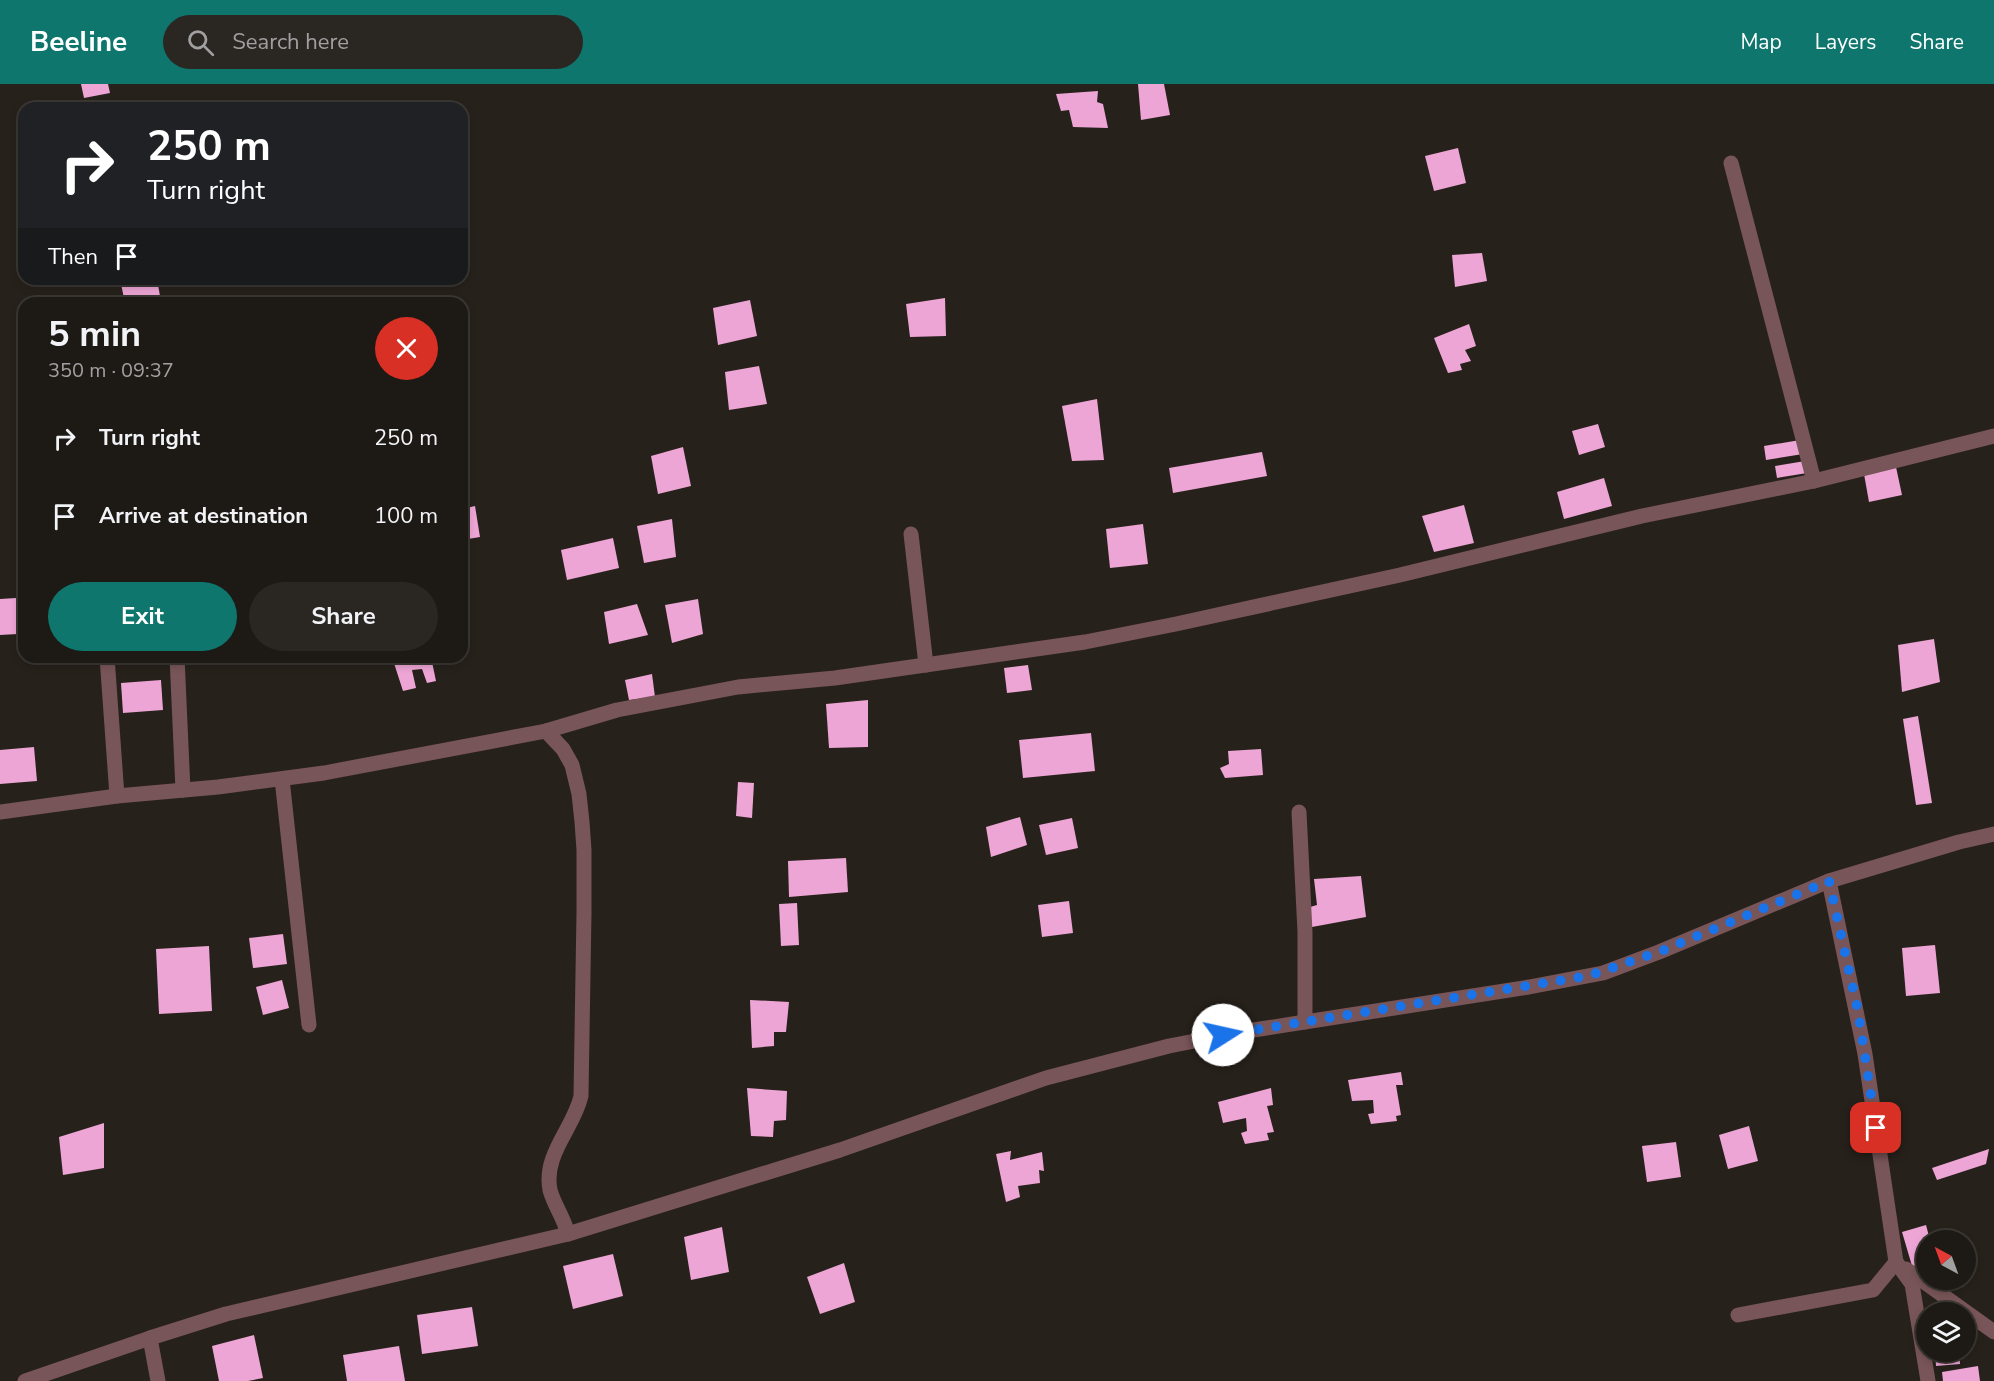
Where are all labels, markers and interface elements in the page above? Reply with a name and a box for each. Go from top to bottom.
search box [163,15,583,69]
text: Beeline [30,23,127,61]
icon: search [184,26,217,59]
text: Search here [232,27,349,57]
text: Map [1740,28,1782,56]
text: Layers [1815,28,1876,56]
text: Share [1909,28,1964,56]
text: 250 m [147,118,271,175]
icon: right [48,126,126,204]
text: Turn right [147,172,265,209]
icon: arrive [110,240,143,273]
text: Then [48,242,98,272]
text: 5 min [48,310,141,359]
button: close [375,317,438,380]
text: 350 m · 09:37 [48,357,174,384]
icon: right [48,422,81,455]
text: Turn right [99,423,200,453]
text: 250 m [374,423,438,453]
icon: arrive [48,500,81,533]
text: Arrive at destination [99,501,308,531]
text: 100 m [374,501,438,531]
button: Exit [48,582,237,651]
button: Share [249,582,438,651]
position arrow [1191,1003,1255,1067]
pin [1850,1102,1901,1153]
icon: arrive [1859,1111,1892,1144]
north arrow [1916,1230,1976,1290]
map controls [1916,1230,1976,1362]
button: layers [1916,1302,1976,1362]

